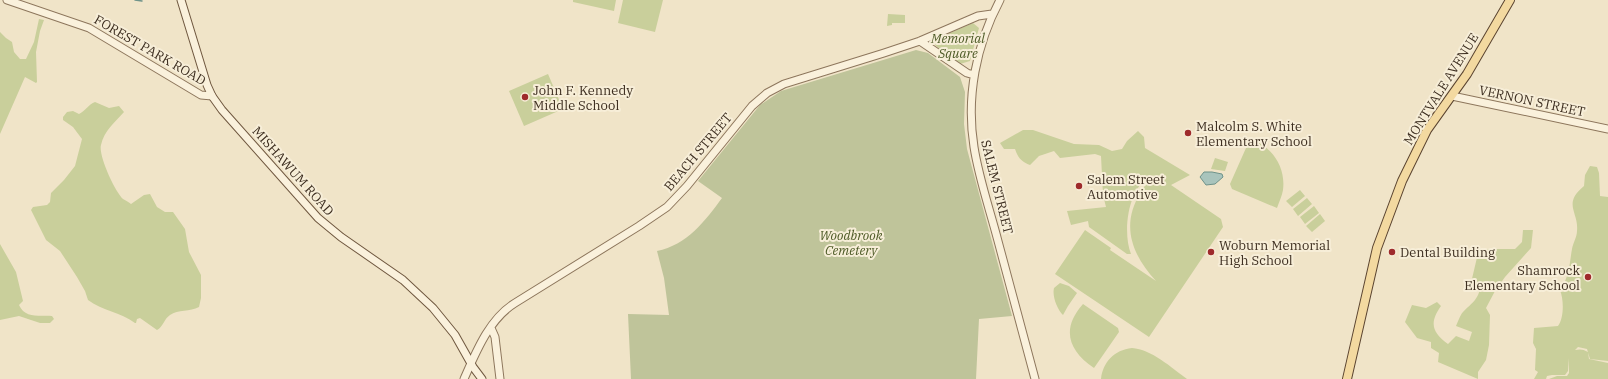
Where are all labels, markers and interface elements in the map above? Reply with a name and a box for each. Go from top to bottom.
street label: FOREST PARK ROAD [91,11,209,89]
park label: Memorial Square [930,30,985,62]
street label: MONTVALE AVENUE [1400,30,1482,148]
street label: VERNON STREET [1477,81,1587,121]
place label: John F. Kennedy Middle School [533,82,633,114]
marker: John F. Kennedy Middle School [520,92,530,102]
street label: BEACH STREET [660,109,736,195]
place label: Malcolm S. White Elementary School [1196,118,1312,150]
street label: MISHAWUM ROAD [248,123,338,219]
marker: Malcolm S. White Elementary School [1183,128,1193,138]
street label: SALEM STREET [977,138,1017,236]
place label: Salem Street Automotive [1087,171,1165,203]
marker: Salem Street Automotive [1074,181,1084,191]
park label: Woodbrook Cemetery [819,227,883,259]
place label: Woburn Memorial High School [1219,237,1330,269]
place label: Dental Building [1400,244,1495,261]
marker: Woburn Memorial High School [1206,247,1216,257]
marker: Dental Building [1387,247,1397,257]
place label: Shamrock Elementary School [1464,262,1580,294]
marker: Shamrock Elementary School [1583,272,1593,282]

